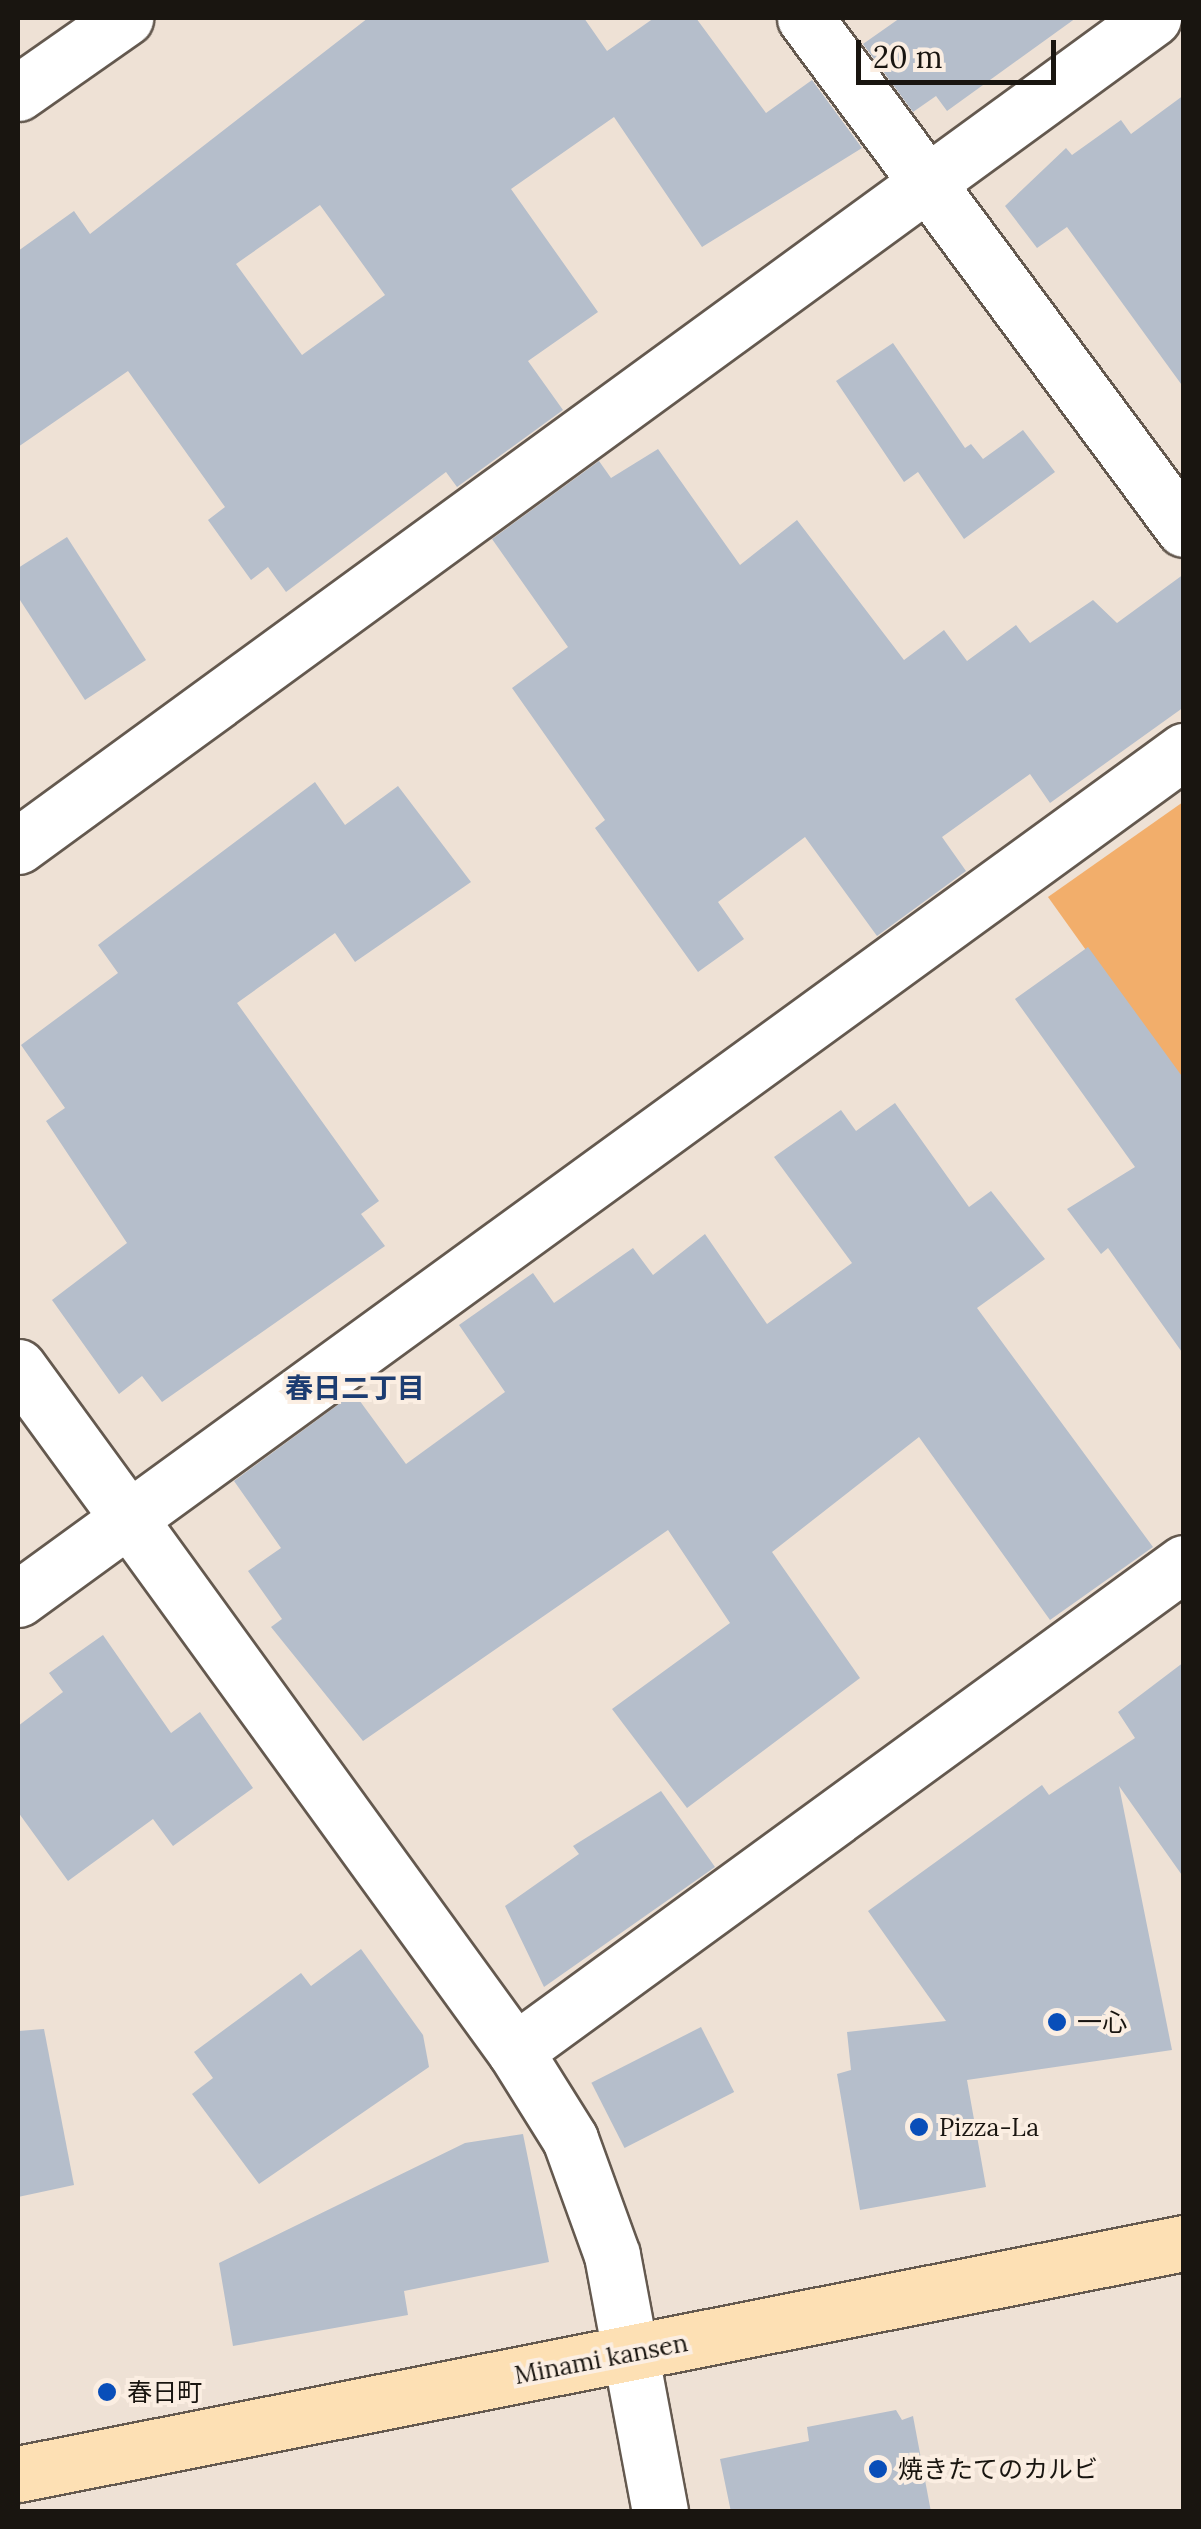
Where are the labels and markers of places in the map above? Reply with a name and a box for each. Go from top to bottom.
place label: 一心 [1077,2007,1127,2037]
marker: 一心 [1046,2011,1068,2033]
place label: Pizza-La [939,2112,1039,2142]
marker: Pizza-La [908,2116,930,2138]
place label: 春日町 [127,2377,202,2407]
marker: 春日町 [96,2381,118,2403]
place label: 焼きたてのカルビ [898,2454,1098,2484]
marker: 焼きたてのカルビ [867,2458,889,2480]

